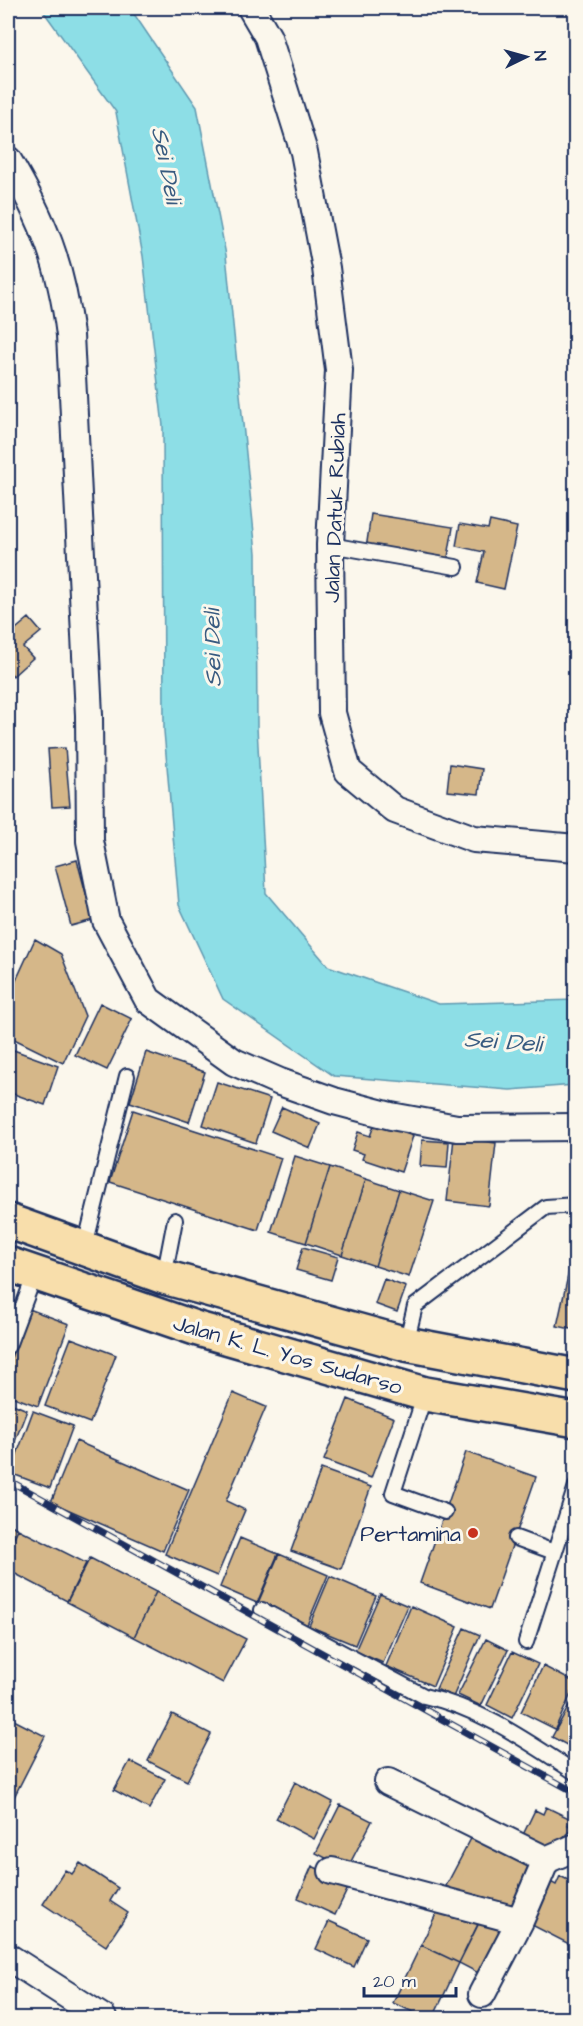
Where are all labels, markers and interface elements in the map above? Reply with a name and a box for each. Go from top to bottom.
north arrow [496,27,556,87]
text: N [529,50,551,62]
water label: Sei Deli [142,124,191,210]
street label: Jalan Datuk Rubiah [317,413,354,603]
water label: Sei Deli [195,606,231,687]
water label: Sei Deli [463,1022,546,1062]
street label: Jalan K. L. Yos Sudarso [169,1308,406,1403]
place label: Pertamina [360,1519,461,1550]
marker: Pertamina [466,1526,480,1540]
scale bar [364,1960,456,1998]
text: 20 m [373,1969,416,1994]

